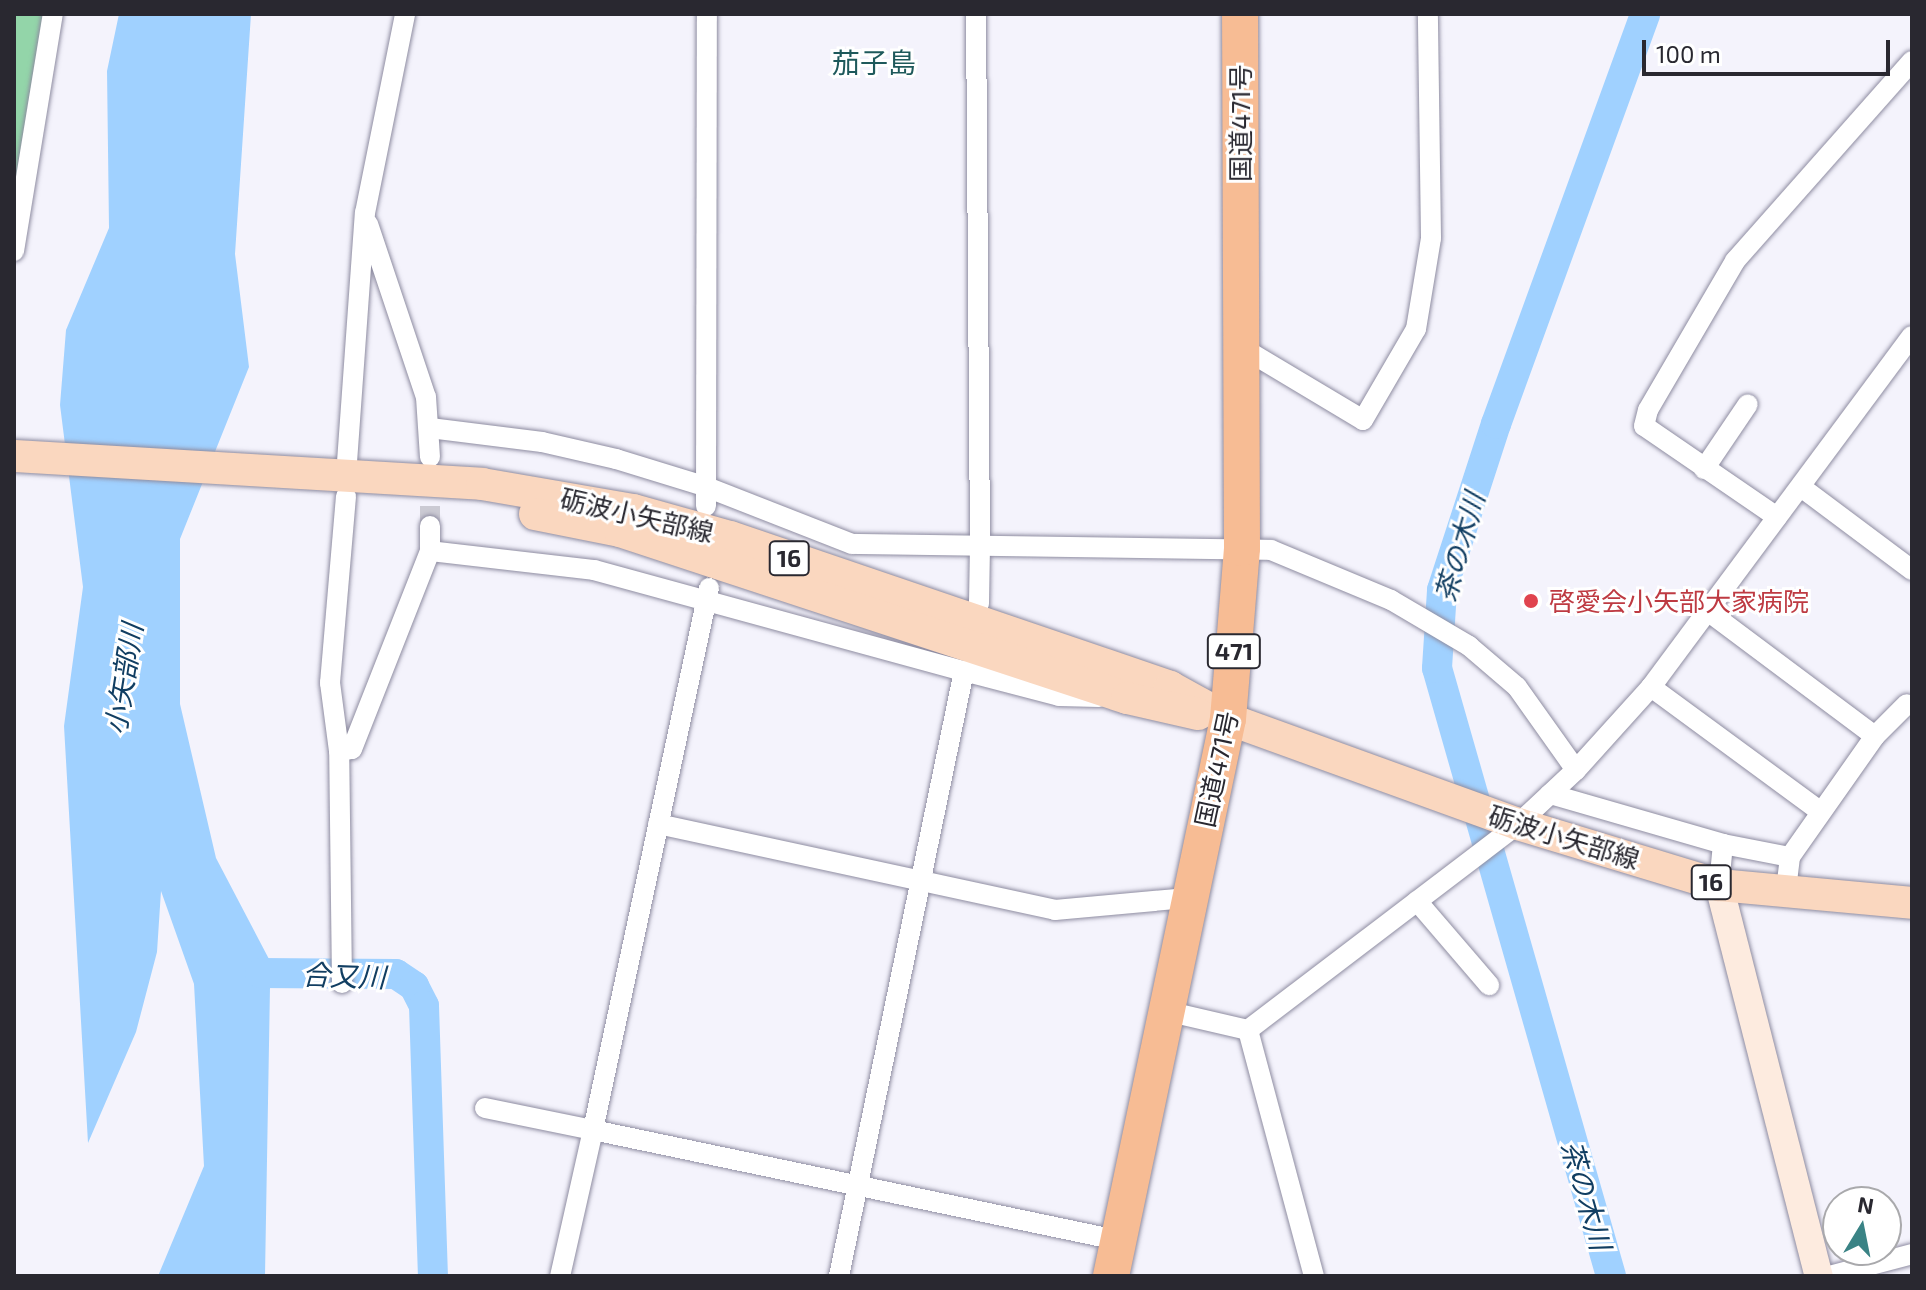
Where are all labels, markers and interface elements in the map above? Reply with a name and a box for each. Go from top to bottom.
scale bar [1646,24,1894,74]
text: 100 m [1656,39,1721,68]
district label: 茄子島 [832,45,916,79]
street label: 国道471号 [1224,64,1256,182]
street label: 砺波小矢部線 [557,482,717,548]
water label: 茶の木川 [1427,489,1491,605]
road number: 16 [767,538,811,578]
place label: 啓愛会小矢部大家病院 [1549,585,1809,617]
marker: 啓愛会小矢部大家病院 [1520,590,1542,612]
water label: 小矢部川 [98,621,148,737]
road number: 471 [1206,631,1262,671]
street label: 国道471号 [1189,708,1243,830]
street label: 砺波小矢部線 [1485,799,1643,875]
road number: 16 [1689,862,1733,902]
water label: 合又川 [301,957,387,993]
water label: 茶の木川 [1555,1137,1619,1253]
north arrow [1822,1186,1902,1266]
text: N [1856,1190,1876,1219]

